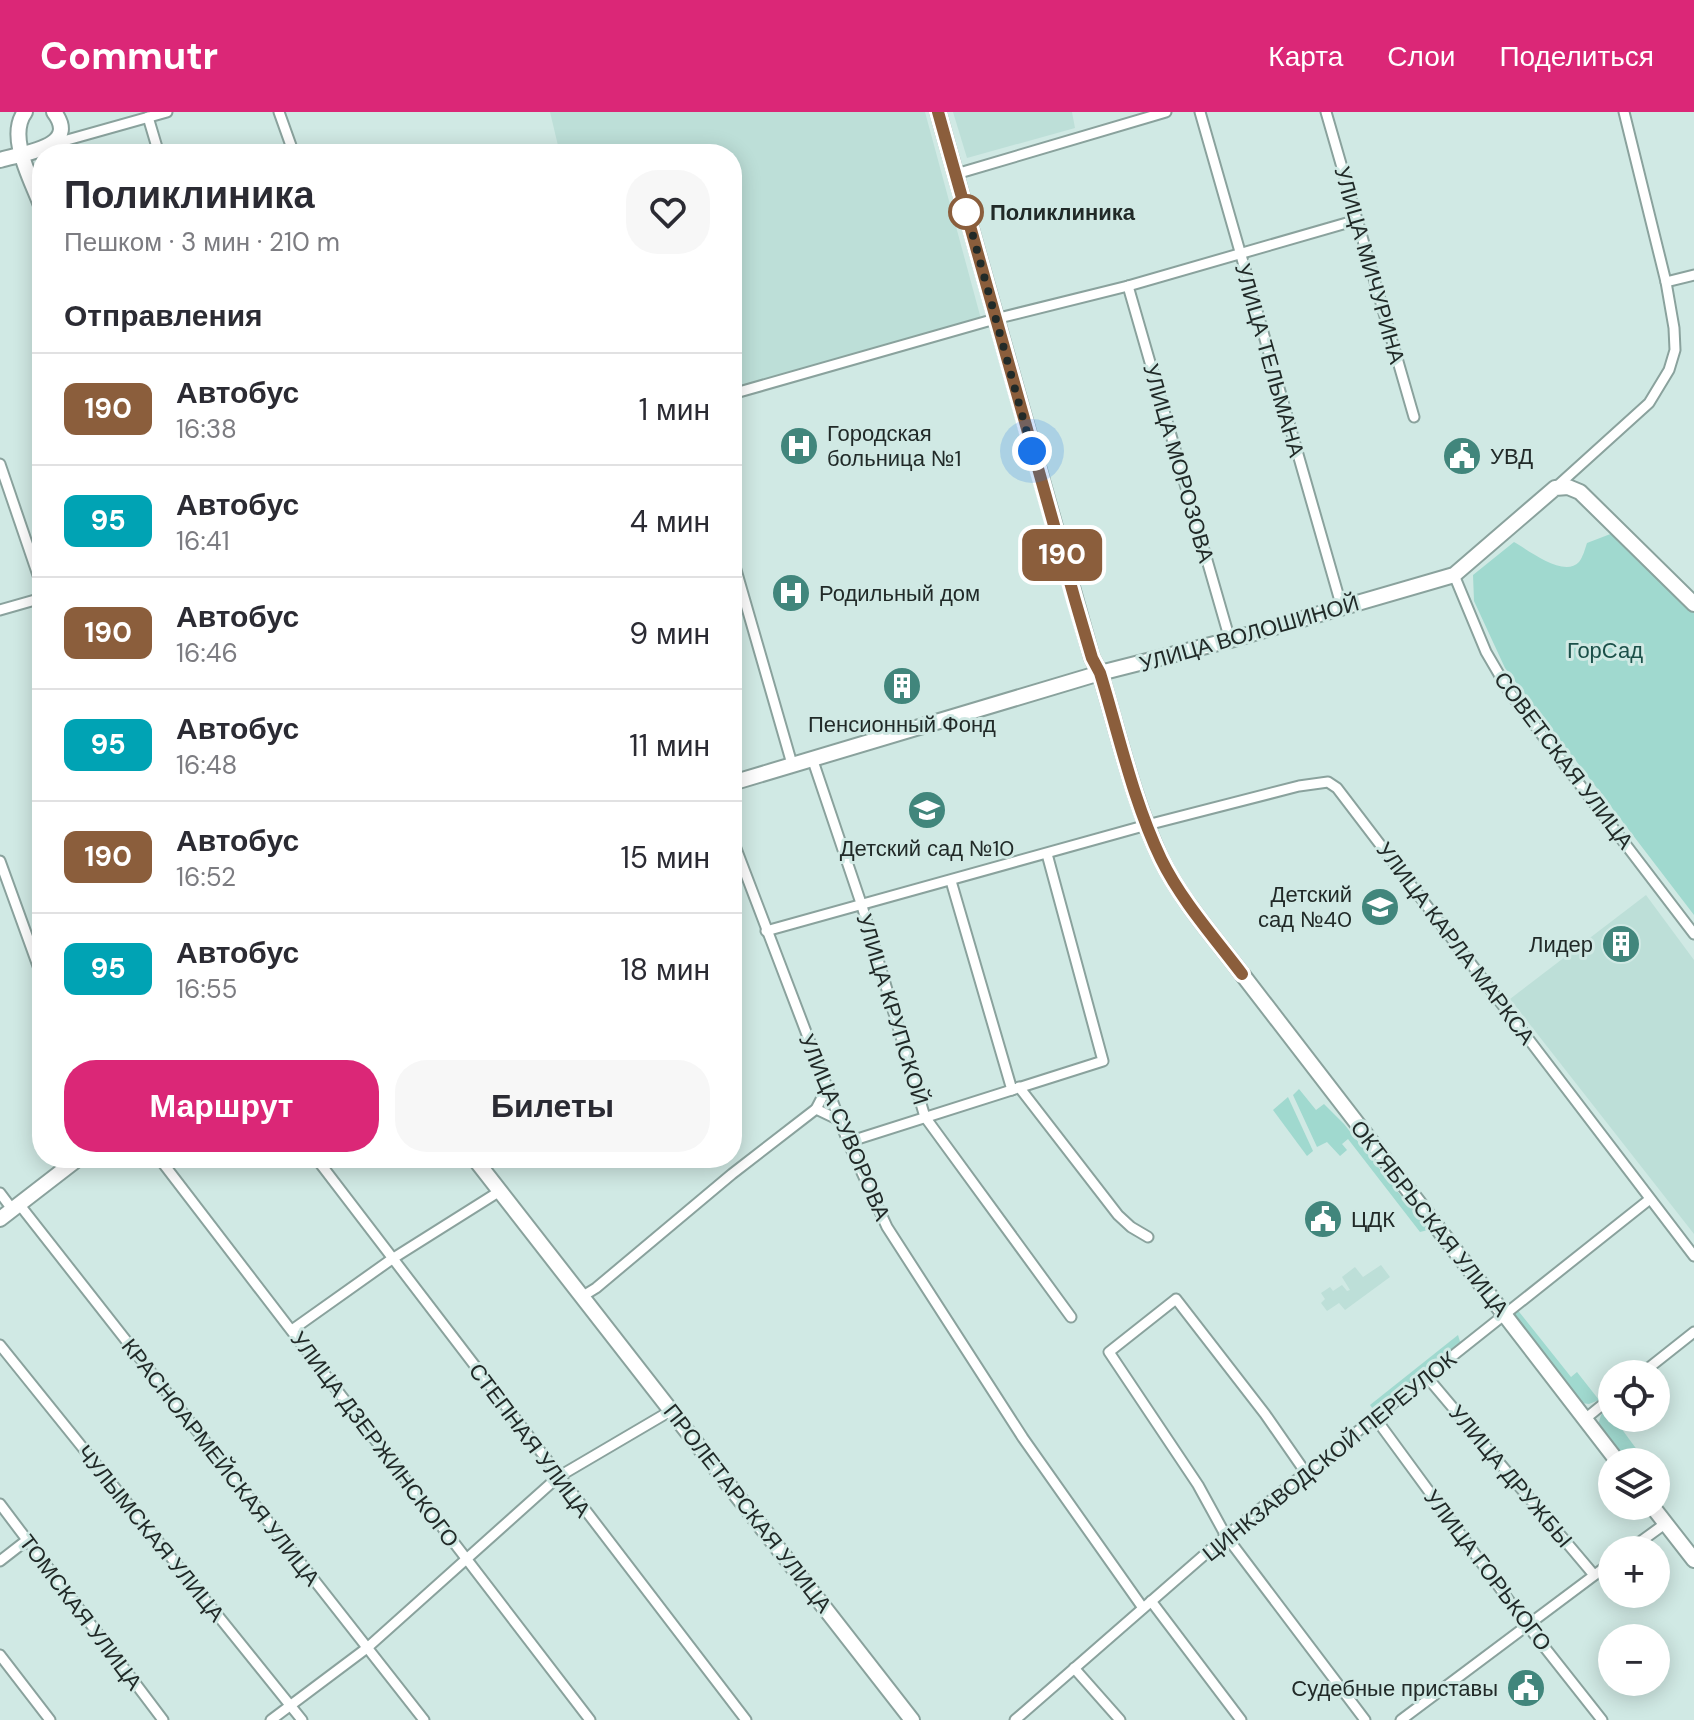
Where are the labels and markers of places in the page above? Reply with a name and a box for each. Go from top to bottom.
marker: Поликлиника [949,195,983,229]
place label: Поликлиника [990,198,1136,227]
place label: Городская больница №1 [827,419,961,473]
hospital icon: Городская больница №1 [778,425,820,467]
public building icon: УВД [1441,435,1483,477]
place label: УВД [1490,442,1533,471]
hospital icon: Родильный дом [770,572,812,614]
place label: Родильный дом [819,579,980,608]
building icon: Пенсионный Фонд [881,665,923,707]
place label: Пенсионный Фонд [808,710,996,739]
school or university icon: Детский сад №10 [906,789,948,831]
place label: Детский сад №10 [840,834,1014,863]
place label: Детский сад №40 [1258,880,1352,934]
school or university icon: Детский сад №40 [1359,886,1401,928]
building icon: Лидер [1600,923,1642,965]
place label: Лидер [1529,930,1593,959]
public building icon: ЦДК [1302,1198,1344,1240]
place label: ЦДК [1351,1205,1395,1234]
public building icon: Судебные приставы [1505,1667,1547,1709]
place label: Судебные приставы [1291,1674,1498,1703]

